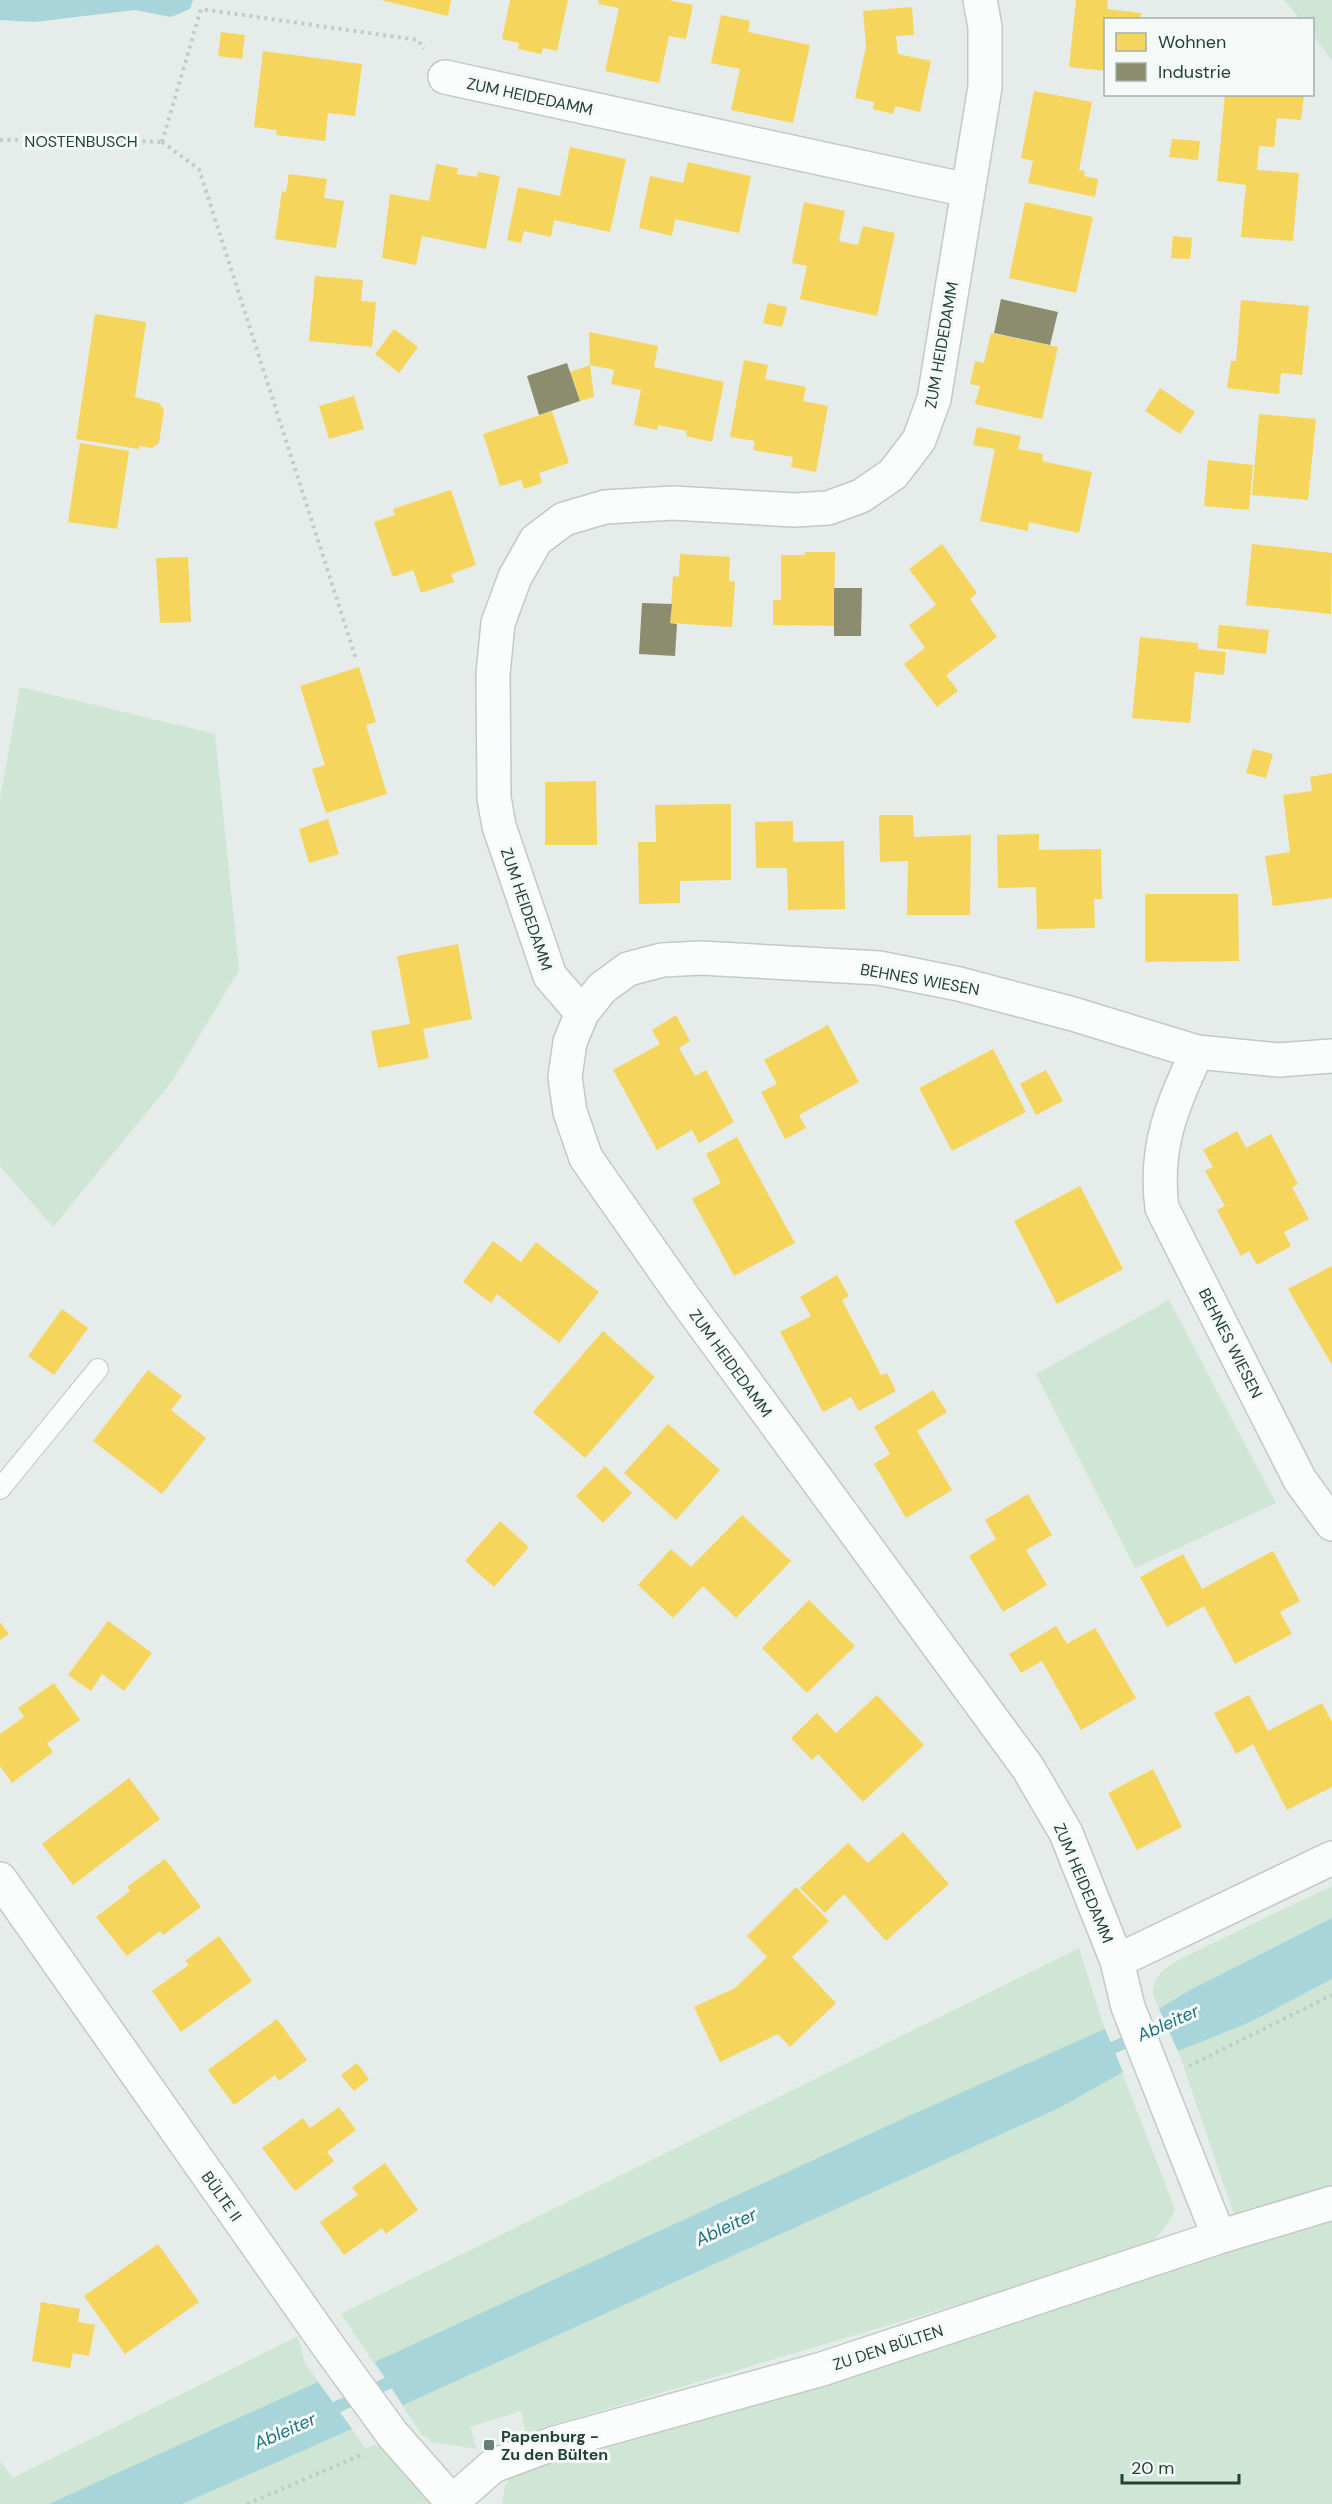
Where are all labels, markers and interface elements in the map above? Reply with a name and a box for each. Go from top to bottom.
legend [1104,18,1314,96]
text: Wohnen [1158,30,1226,54]
text: Industrie [1158,60,1231,84]
street label: ZUM HEIDEDAMM [465,73,595,120]
street label: NOSTENBUSCH [24,131,138,152]
street label: ZUM HEIDEDAMM [920,280,963,410]
street label: ZUM HEIDEDAMM [496,845,557,973]
street label: BEHNES WIESEN [859,959,981,1000]
street label: BEHNES WIESEN [1194,1285,1267,1402]
street label: ZUM HEIDEDAMM [684,1305,777,1421]
street label: ZUM HEIDEDAMM [1049,1820,1118,1946]
water label: Ableiter [1132,1998,1204,2048]
street label: BÜLTE II [197,2167,246,2225]
water label: Ableiter [690,2202,762,2252]
street label: ZU DEN BÜLTEN [830,2320,946,2375]
water label: Ableiter [249,2406,321,2456]
place label: Papenburg - Zu den Bülten [501,2426,608,2465]
marker: Papenburg - Zu den Bülten [482,2438,496,2452]
scale bar [1122,2447,1239,2485]
text: 20 m [1131,2456,1174,2480]

